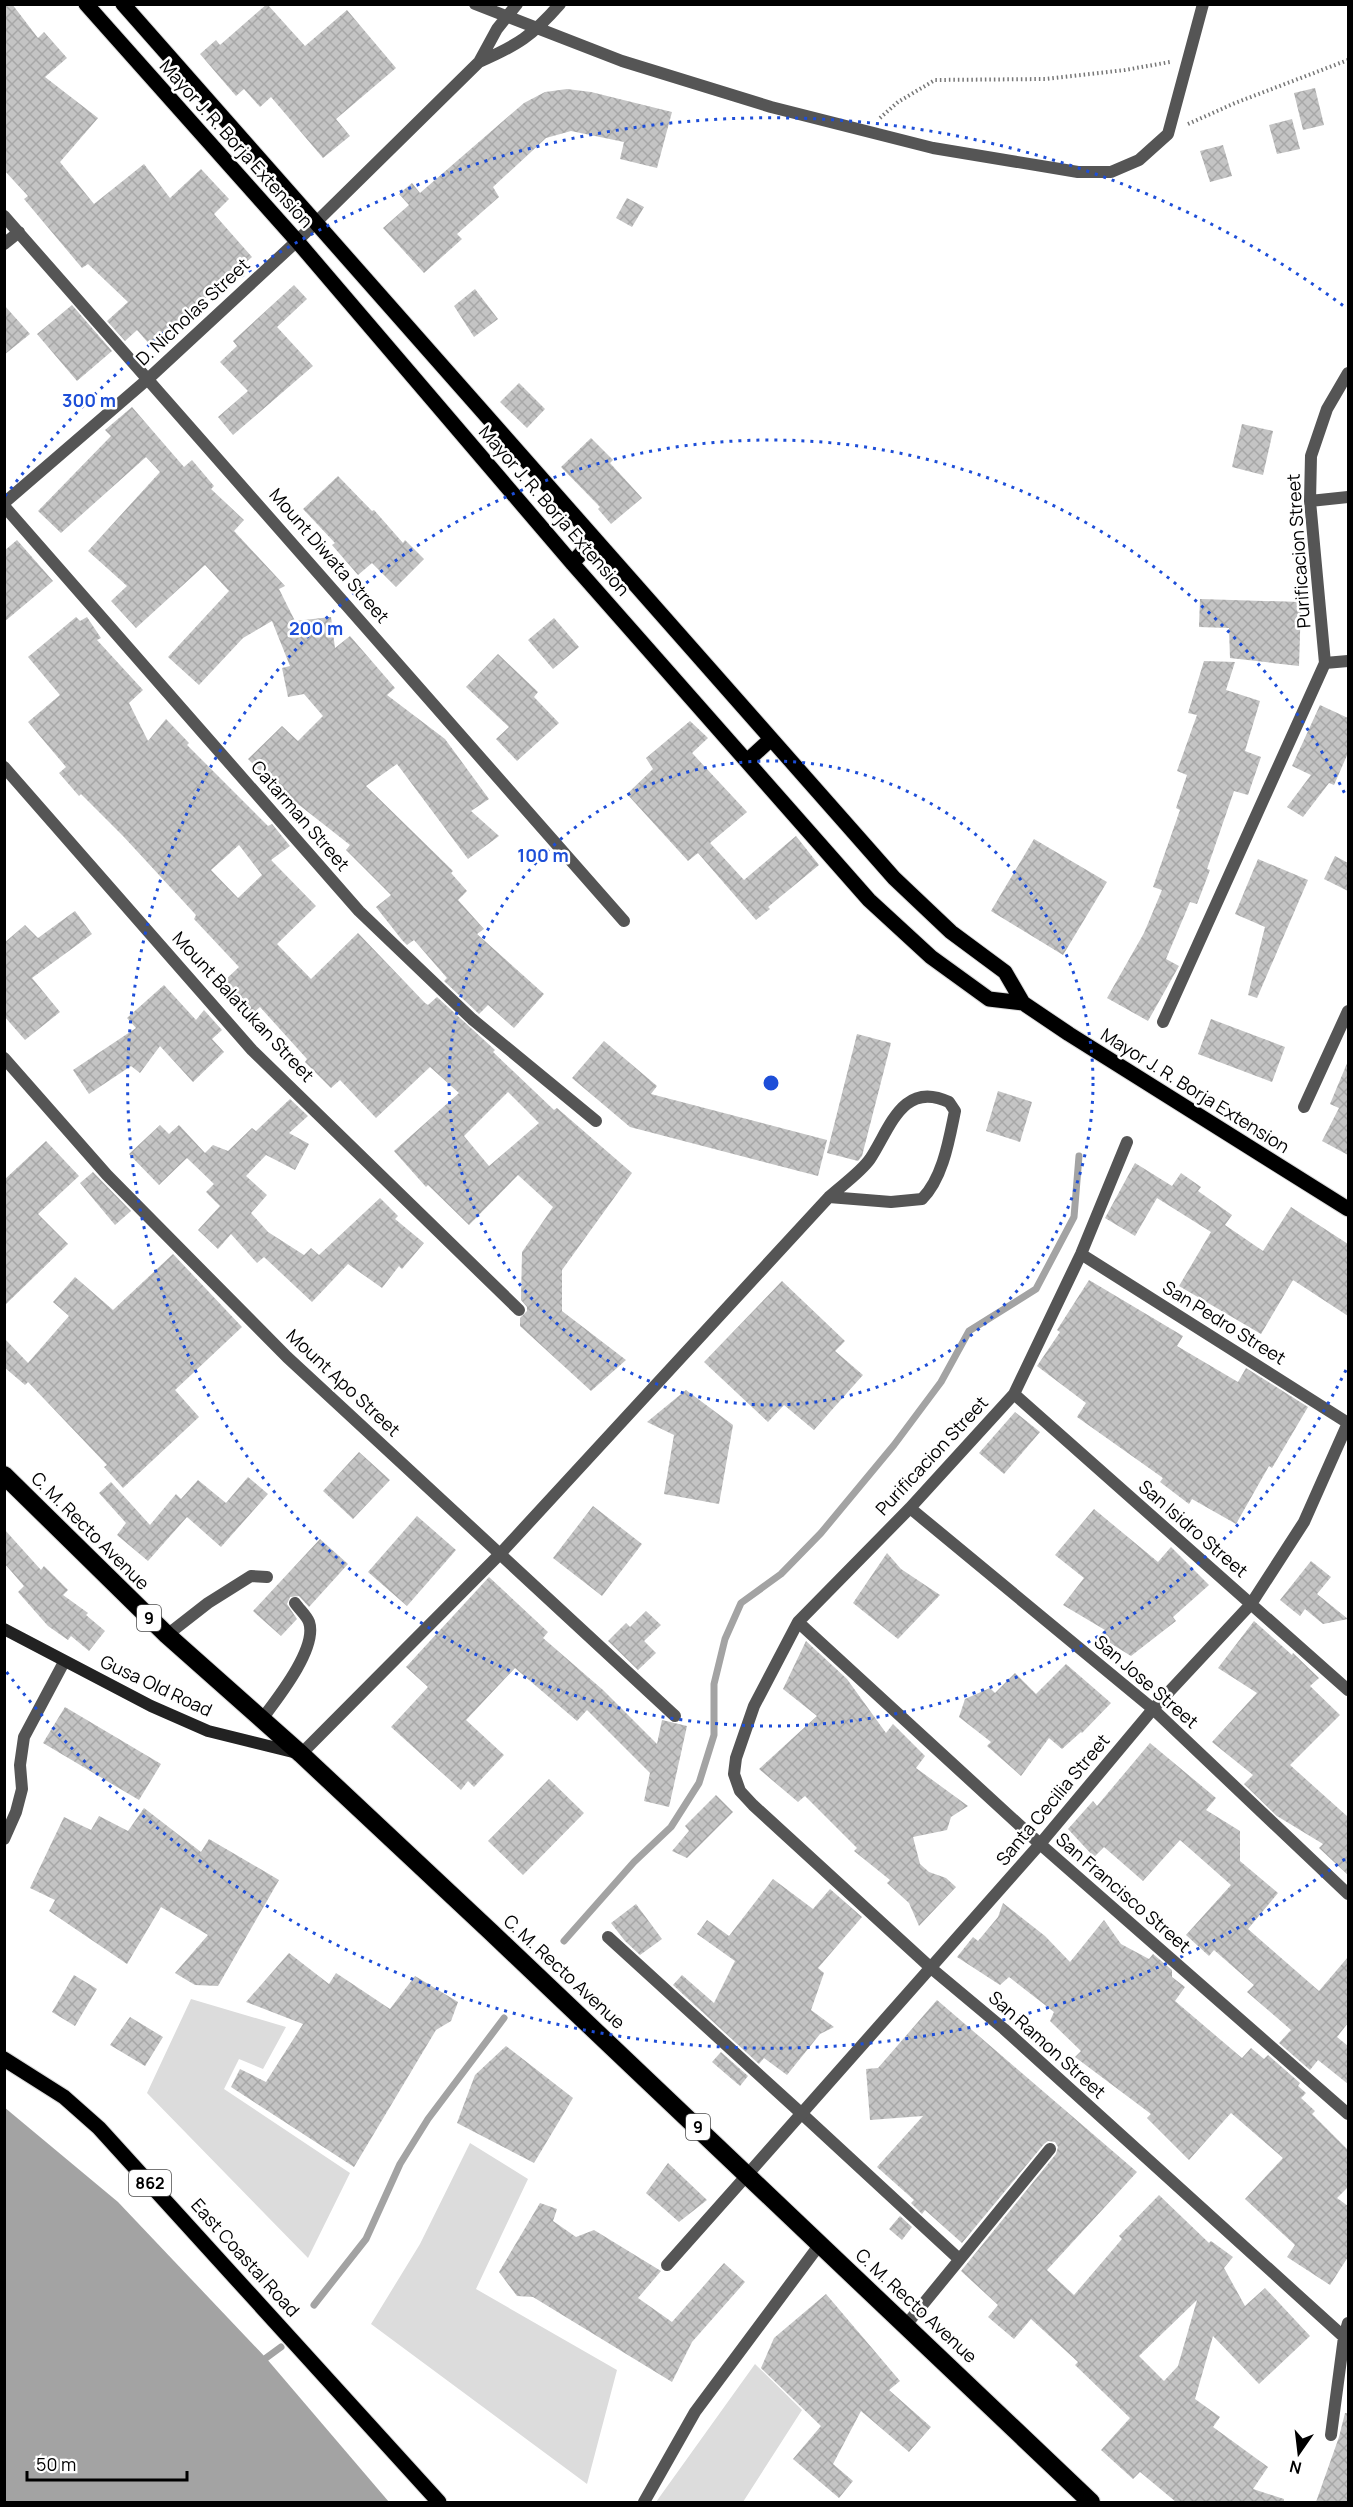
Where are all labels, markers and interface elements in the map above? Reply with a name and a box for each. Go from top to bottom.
street label: Mayor J. R. Borja Extension [155,54,319,233]
street label: D. Nicholas Street [130,252,254,370]
text: 300 m [62,388,116,412]
street label: Mayor J. R. Borja Extension [474,420,635,601]
street label: Purificacion Street [1281,473,1315,629]
street label: Mount Diwata Street [265,483,395,628]
text: 200 m [289,616,343,640]
street label: Catarman Street [246,755,355,876]
text: 100 m [517,843,569,867]
street label: Mount Balatukan Street [168,926,320,1087]
street label: Mayor J. R. Borja Extension [1097,1022,1294,1158]
centre of rings [761,1073,781,1093]
street label: San Pedro Street [1158,1275,1291,1370]
street label: Mount Apo Street [282,1323,406,1441]
street label: Purificacion Street [870,1391,993,1520]
street label: C. M. Recto Avenue [26,1466,155,1595]
street label: San Isidro Street [1134,1474,1253,1582]
road number: 9 [137,1605,161,1631]
street label: San Jose Street [1089,1629,1204,1733]
street label: Gusa Old Road [97,1649,216,1721]
street label: Santa Cecilia Street [990,1729,1114,1870]
street label: San Francisco Street [1051,1827,1196,1958]
street label: C. M. Recto Avenue [499,1909,631,2034]
street label: San Ramon Street [984,1985,1111,2103]
road number: 9 [686,2114,710,2140]
road number: 862 [129,2170,171,2196]
street label: East Coastal Road [186,2193,305,2322]
street label: C. M. Recto Avenue [851,2243,983,2368]
north arrow [1269,2423,1329,2483]
scale bar [27,2444,188,2482]
text: 50 m [36,2452,76,2476]
text: N [1287,2455,1304,2480]

